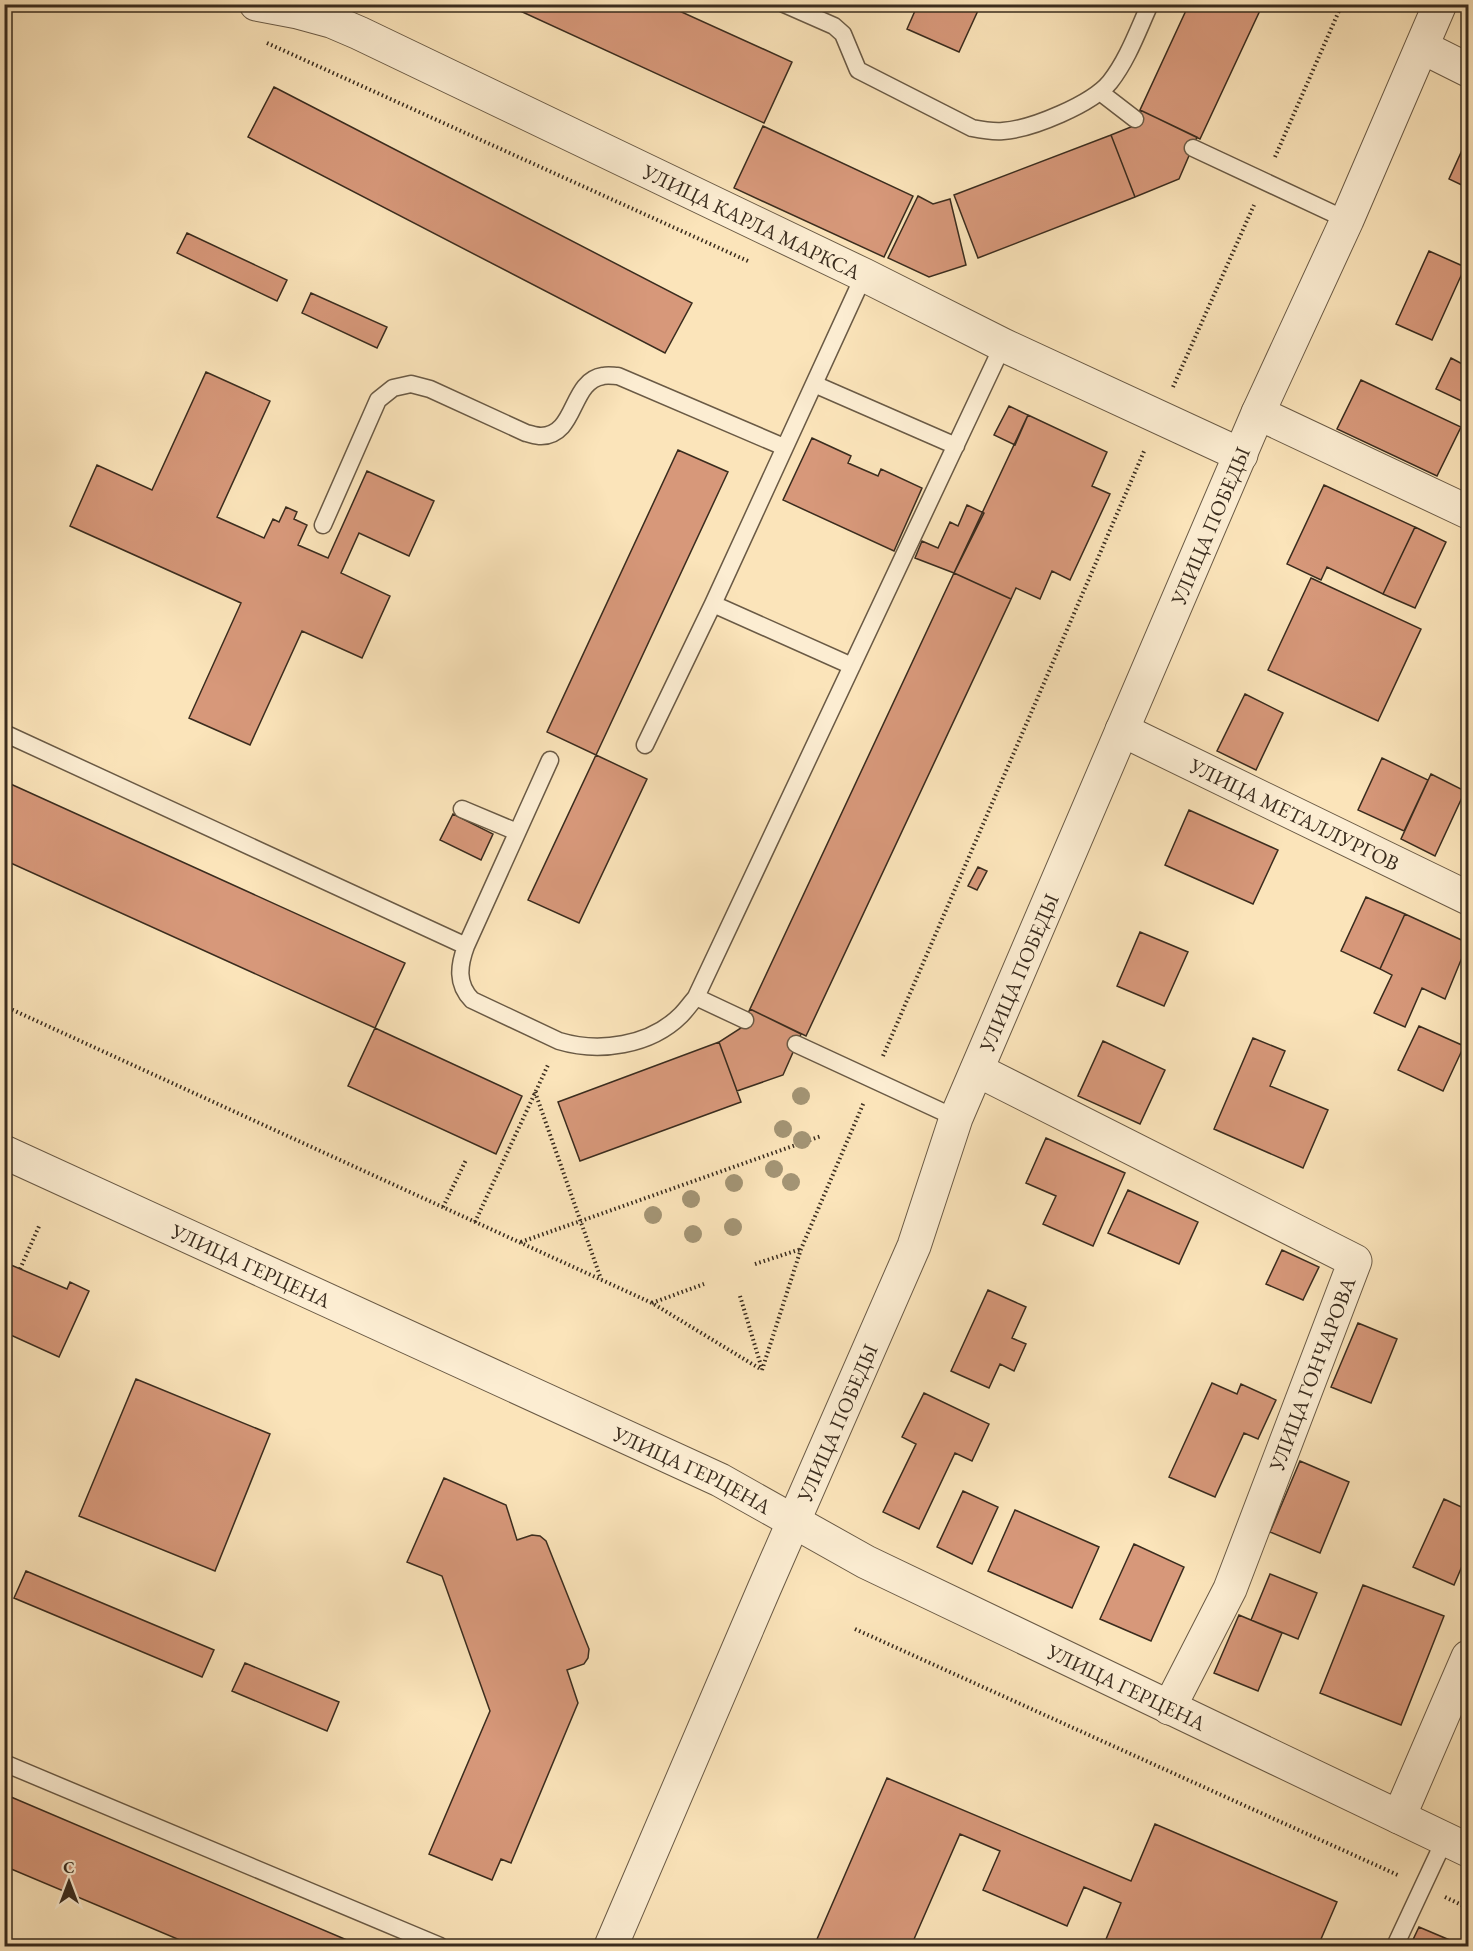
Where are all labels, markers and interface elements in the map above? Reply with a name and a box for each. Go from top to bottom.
street label: УЛИЦА КАРЛА МАРКСА [637,157,866,285]
street label: УЛИЦА ПОБЕДЫ [1164,442,1256,610]
street label: УЛИЦА МЕТАЛЛУРГОВ [1184,751,1404,876]
street label: УЛИЦА ПОБЕДЫ [972,889,1064,1056]
street label: УЛИЦА ГЕРЦЕНА [166,1217,336,1314]
street label: УЛИЦА ГОНЧАРОВА [1262,1273,1362,1476]
street label: УЛИЦА ПОБЕДЫ [790,1340,883,1507]
street label: УЛИЦА ГЕРЦЕНА [608,1419,777,1520]
street label: УЛИЦА ГЕРЦЕНА [1042,1637,1211,1736]
north arrow [39,1852,99,1912]
text: С [63,1857,75,1878]

